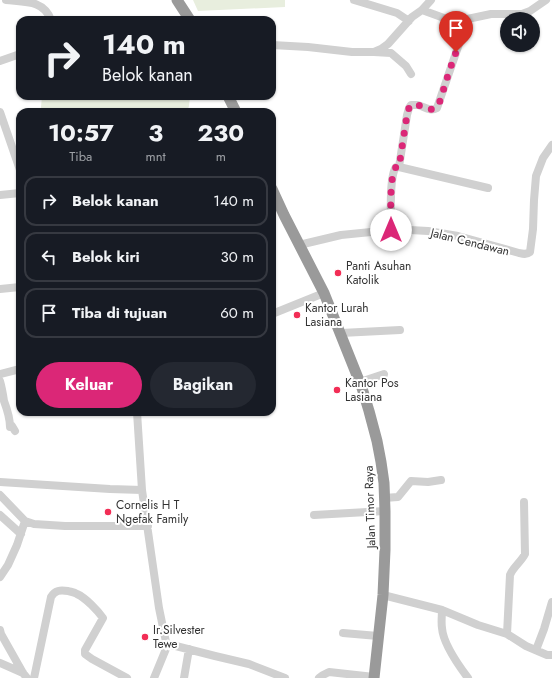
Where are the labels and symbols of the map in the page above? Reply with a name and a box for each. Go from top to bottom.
pin [439,11,473,52]
position arrow [370,209,412,251]
street label: Jalan Cendawan [427,223,511,260]
place label: Panti Asuhan Katolik [346,257,411,289]
marker: Panti Asuhan Katolik [333,268,343,278]
place label: Kantor Lurah Lasiana [305,299,369,331]
marker: Kantor Lurah Lasiana [292,310,302,320]
place label: Kantor Pos Lasiana [345,374,399,406]
marker: Kantor Pos Lasiana [332,385,342,395]
street label: Jalan Timor Raya [360,465,381,551]
place label: Cornelis H T Ngefak Family [116,496,189,528]
marker: Cornelis H T Ngefak Family [103,507,113,517]
place label: Ir.Silvester Tewe [153,621,206,653]
marker: Ir.Silvester Tewe [140,632,150,642]

